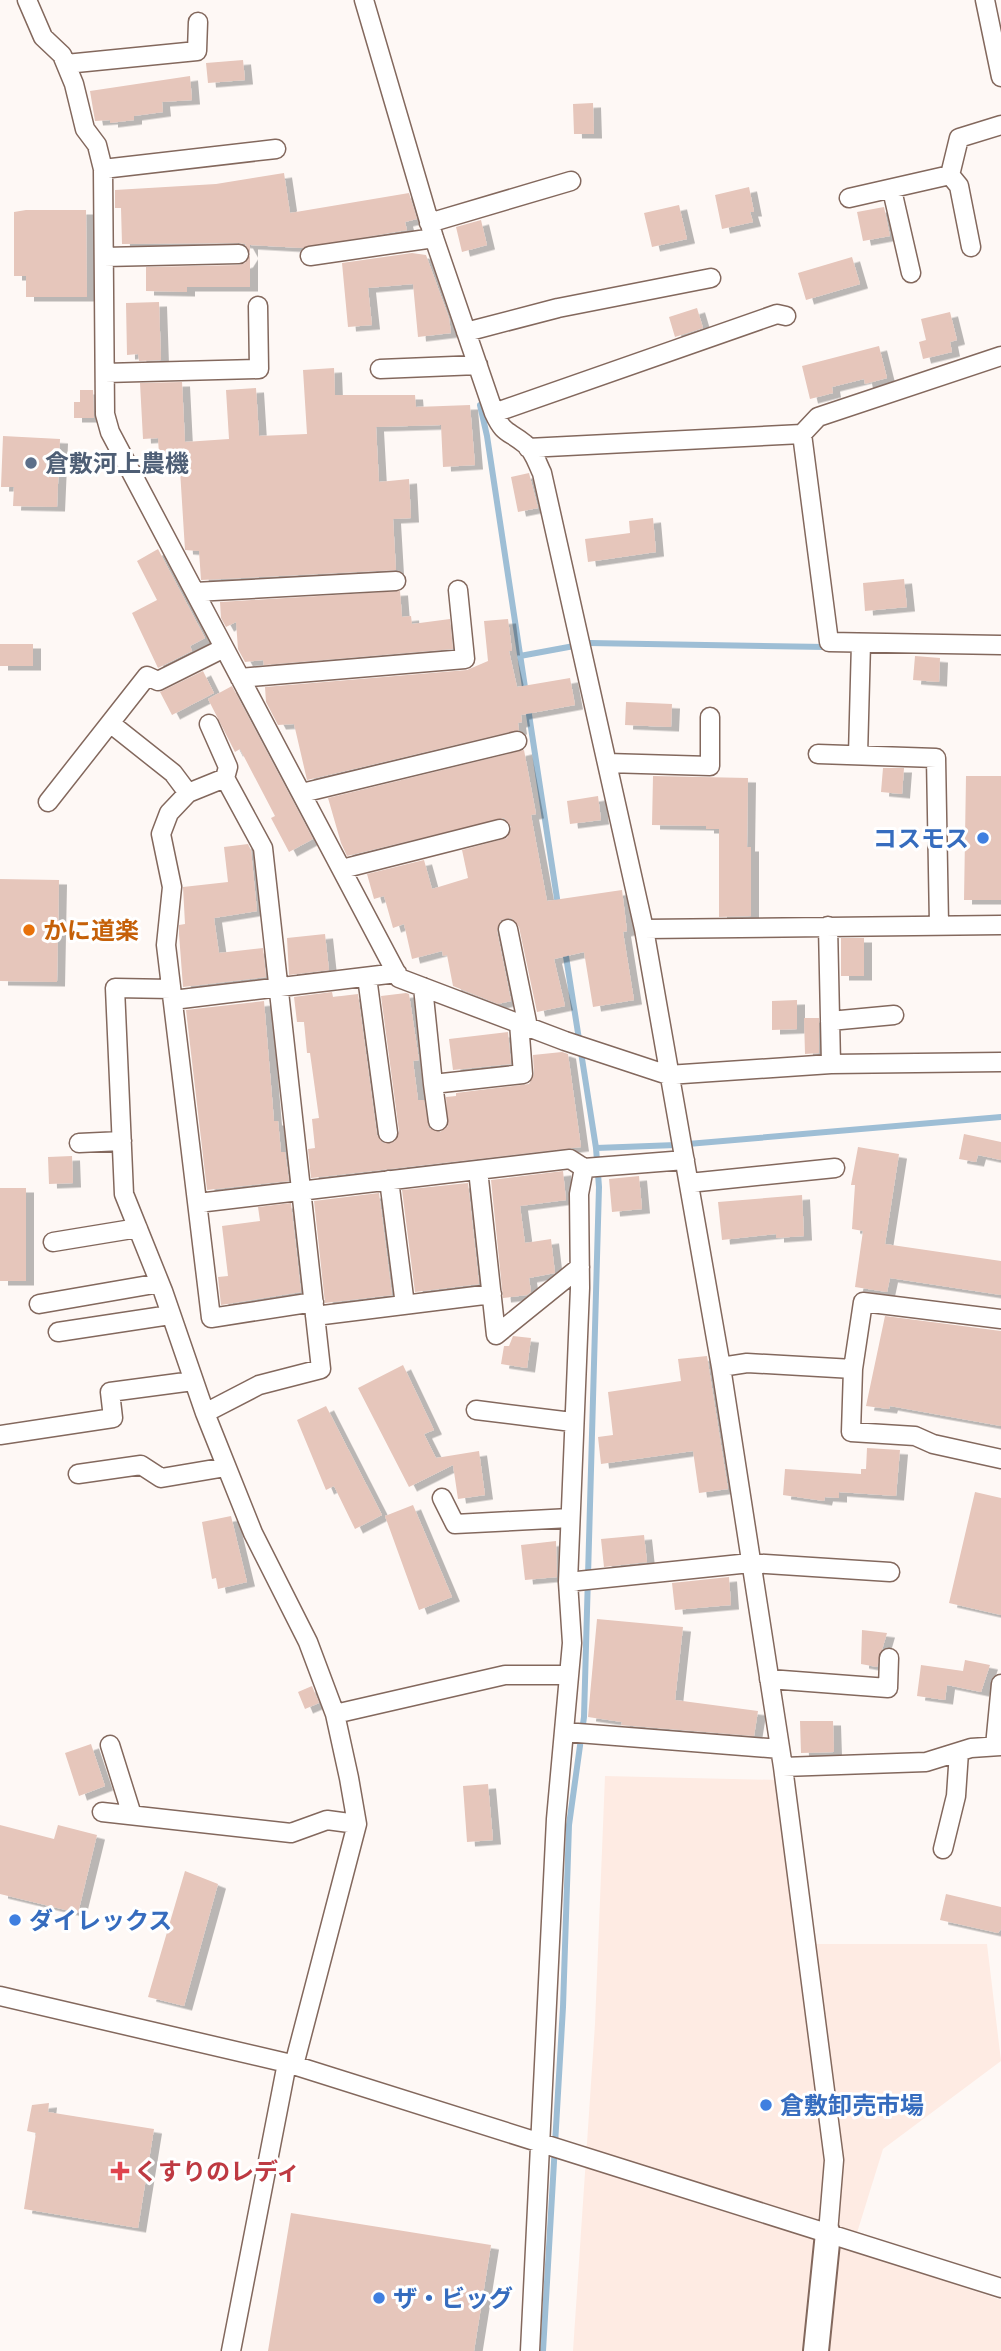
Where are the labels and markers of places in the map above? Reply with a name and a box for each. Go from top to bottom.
place label: 倉敷河上農機 [45,448,189,479]
marker: 倉敷河上農機 [23,455,39,471]
place label: コスモス [873,823,969,854]
marker: コスモス [975,830,991,846]
place label: かに道楽 [43,915,139,946]
marker: かに道楽 [21,922,37,938]
place label: ダイレックス [29,1905,172,1936]
marker: ダイレックス [7,1912,23,1928]
place label: 倉敷卸売市場 [780,2090,924,2121]
marker: 倉敷卸売市場 [758,2097,774,2113]
place label: くすりのレディ [134,2156,300,2187]
marker: くすりのレディ [112,2163,128,2179]
place label: ザ・ビッグ [393,2283,513,2314]
marker: ザ・ビッグ [371,2290,387,2306]

